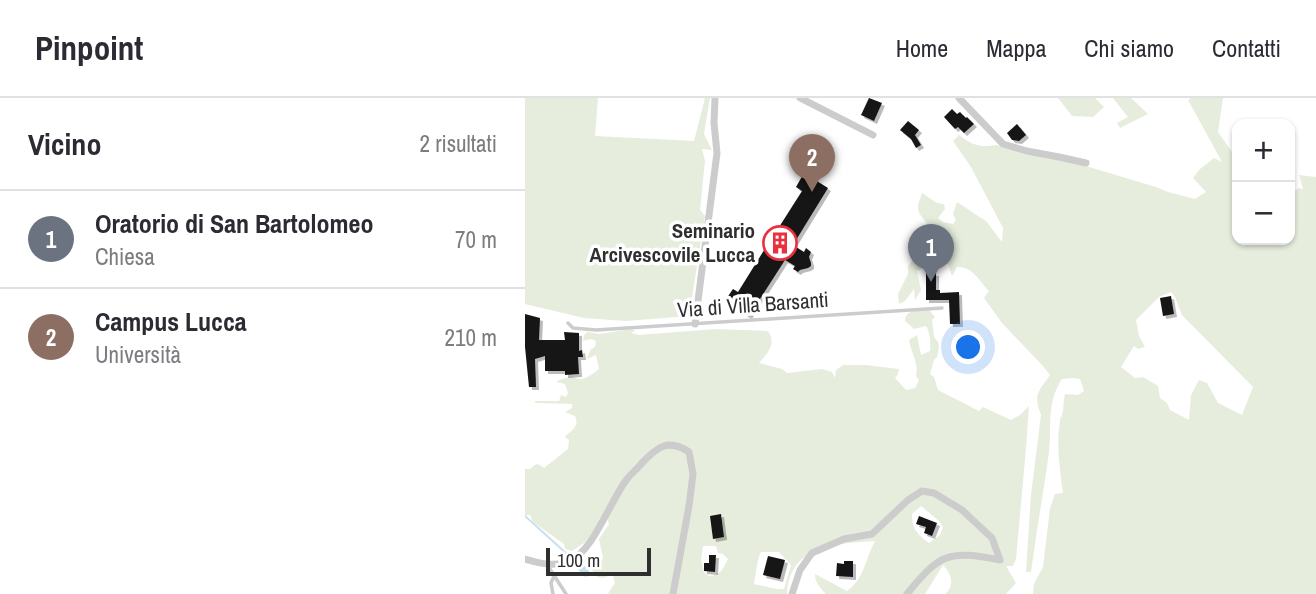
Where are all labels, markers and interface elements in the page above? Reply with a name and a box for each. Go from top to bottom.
text: Pinpoint [35,26,143,70]
text: Home [896,32,948,64]
text: Mappa [986,32,1046,64]
text: Chi siamo [1084,32,1174,64]
text: Contatti [1212,32,1281,64]
map controls [1232,119,1295,245]
button: + [1232,119,1295,182]
text: Vicino [28,124,101,164]
text: 2 risultati [419,128,497,159]
pin: 2 [789,134,835,192]
button: − [1232,182,1295,245]
text: Oratorio di San Bartolomeo [95,206,373,241]
place label: Seminario Arcivescovile Lucca [589,216,755,269]
text: 1 [46,224,56,255]
text: 70 m [455,224,497,255]
building icon: Seminario Arcivescovile Lucca [761,224,799,262]
pin: 1 [908,224,954,282]
text: Chiesa [95,241,155,272]
street label: Via di Villa Barsanti [676,285,830,324]
text: Campus Lucca [95,304,247,339]
text: 2 [46,322,56,353]
text: 210 m [445,322,497,353]
your location [951,330,985,364]
text: Università [95,339,181,370]
scale bar [546,545,651,577]
text: 100 m [557,547,600,573]

